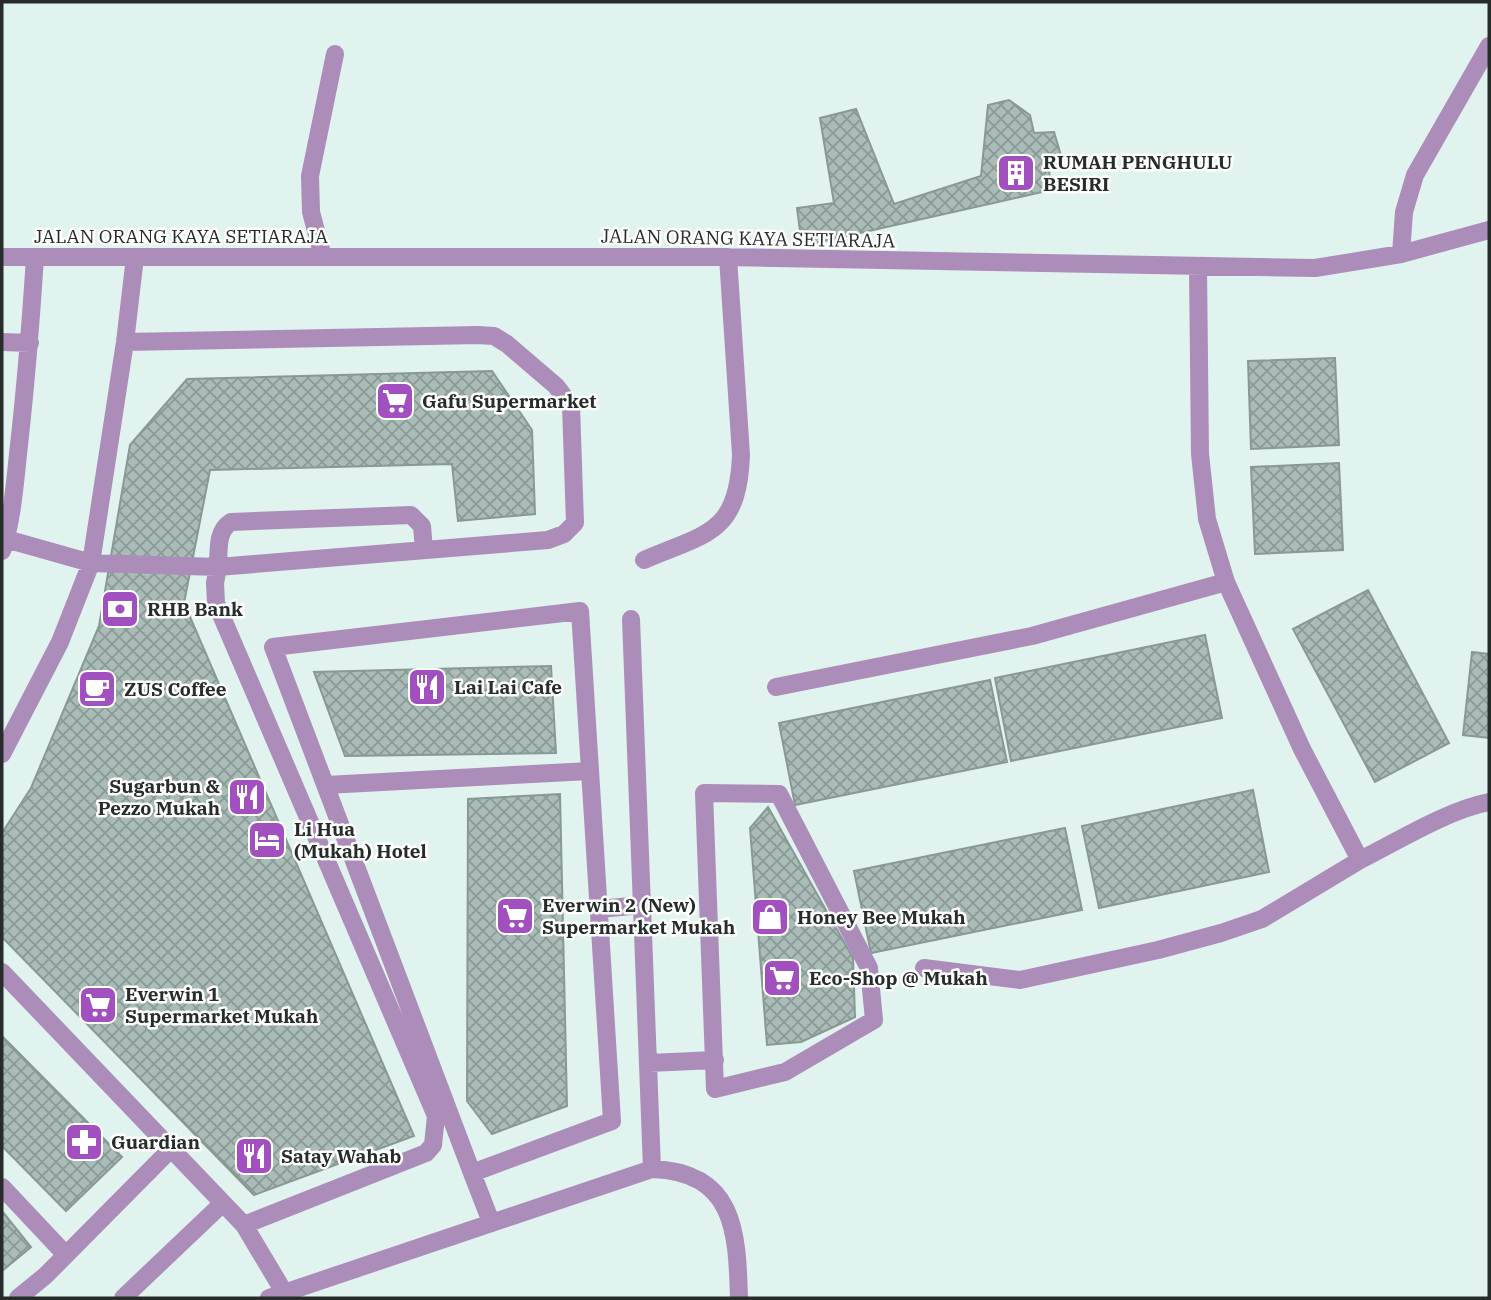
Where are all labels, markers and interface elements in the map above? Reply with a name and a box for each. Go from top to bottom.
place label: RUMAH PENGHULU BESIRI [1043,150,1232,196]
building icon: RUMAH PENGHULU BESIRI [995,152,1037,194]
street label: JALAN ORANG KAYA SETIARAJA [601,223,895,253]
street label: JALAN ORANG KAYA SETIARAJA [34,224,328,248]
supermarket icon: Gafu Supermarket [374,380,416,422]
place label: Gafu Supermarket [422,389,596,413]
bank icon: RHB Bank [99,588,141,630]
place label: RHB Bank [147,597,243,621]
restaurant icon: Lai Lai Cafe [406,666,448,708]
cafe icon: ZUS Coffee [76,668,118,710]
place label: Lai Lai Cafe [454,675,562,699]
place label: ZUS Coffee [124,677,227,701]
place label: Sugarbun & Pezzo Mukah [98,774,220,820]
restaurant icon: Sugarbun & Pezzo Mukah [226,776,268,818]
place label: Li Hua (Mukah) Hotel [294,817,427,863]
hotel icon: Li Hua (Mukah) Hotel [246,819,288,861]
place label: Everwin 2 (New) Supermarket Mukah [542,893,735,939]
supermarket icon: Everwin 2 (New) Supermarket Mukah [494,895,536,937]
shop icon: Honey Bee Mukah [749,896,791,938]
place label: Honey Bee Mukah [797,905,966,929]
supermarket icon: Eco-Shop @ Mukah [761,957,803,999]
place label: Eco-Shop @ Mukah [809,966,988,990]
place label: Everwin 1 Supermarket Mukah [125,982,318,1028]
supermarket icon: Everwin 1 Supermarket Mukah [77,984,119,1026]
pharmacy icon: Guardian [63,1121,105,1163]
place label: Guardian [111,1130,200,1154]
restaurant icon: Satay Wahab [233,1135,275,1177]
place label: Satay Wahab [281,1144,402,1168]

